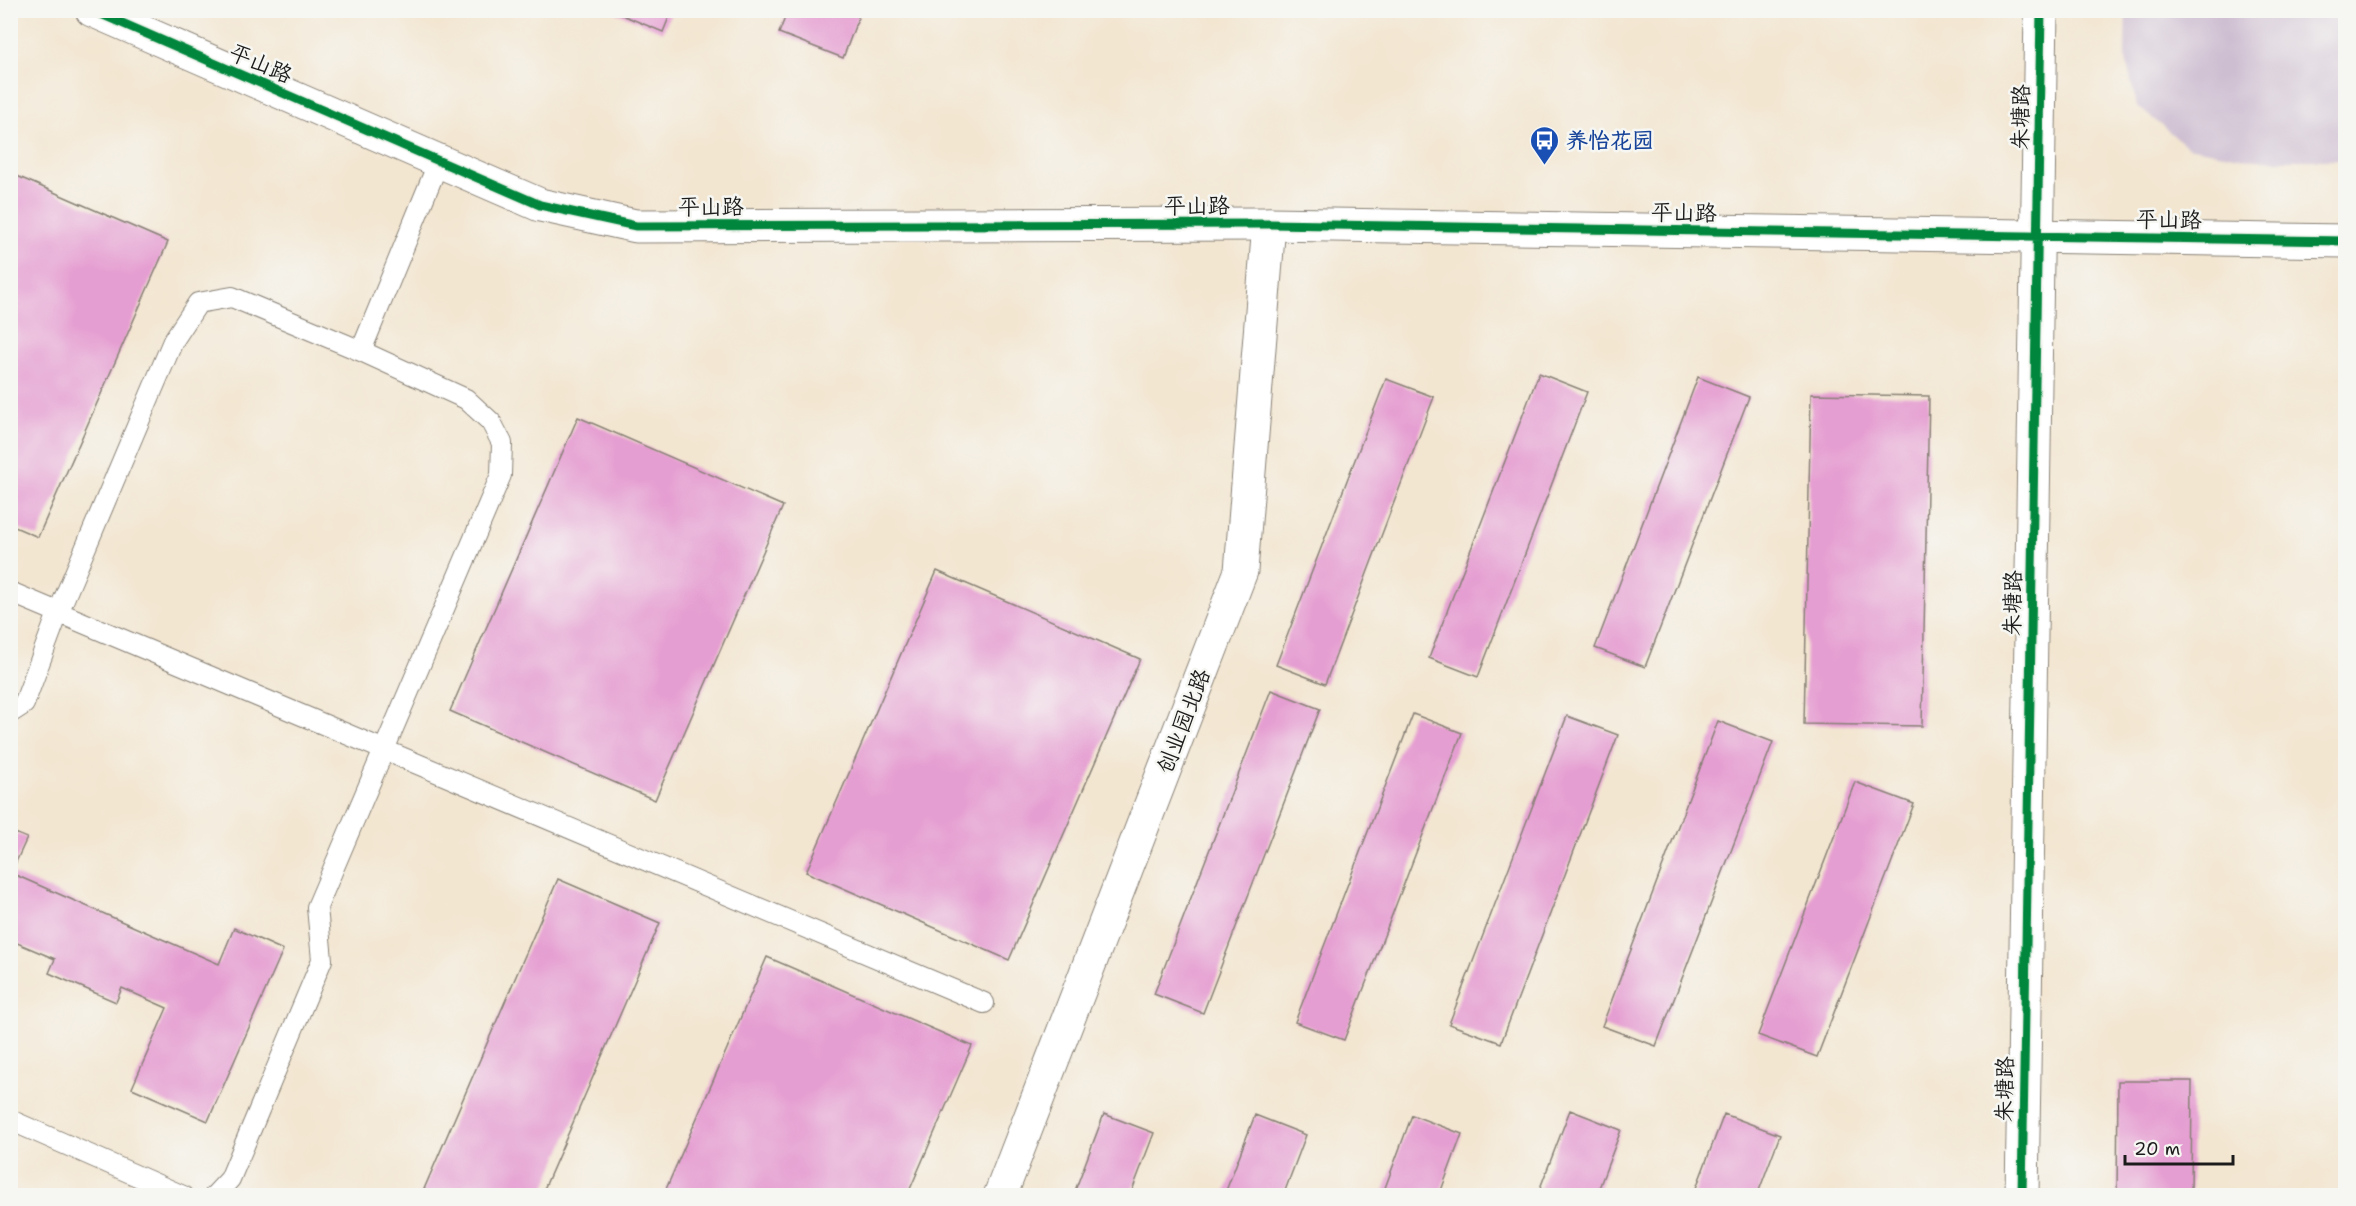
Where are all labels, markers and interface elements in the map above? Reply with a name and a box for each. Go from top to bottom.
street label: 平山路 [225,37,297,90]
street label: 朱塘路 [2005,84,2036,150]
bus stop icon: 养怡花园 [1529,124,1561,166]
place label: 养怡花园 [1566,126,1654,155]
street label: 平山路 [1164,191,1230,220]
street label: 平山路 [678,192,744,221]
street label: 平山路 [1651,197,1717,228]
street label: 平山路 [2136,204,2202,235]
street label: 朱塘路 [1997,570,2028,636]
street label: 创业园北路 [1150,665,1217,778]
street label: 朱塘路 [1989,1056,2020,1122]
scale bar [2125,1128,2233,1166]
text: 20 m [2134,1137,2180,1161]

